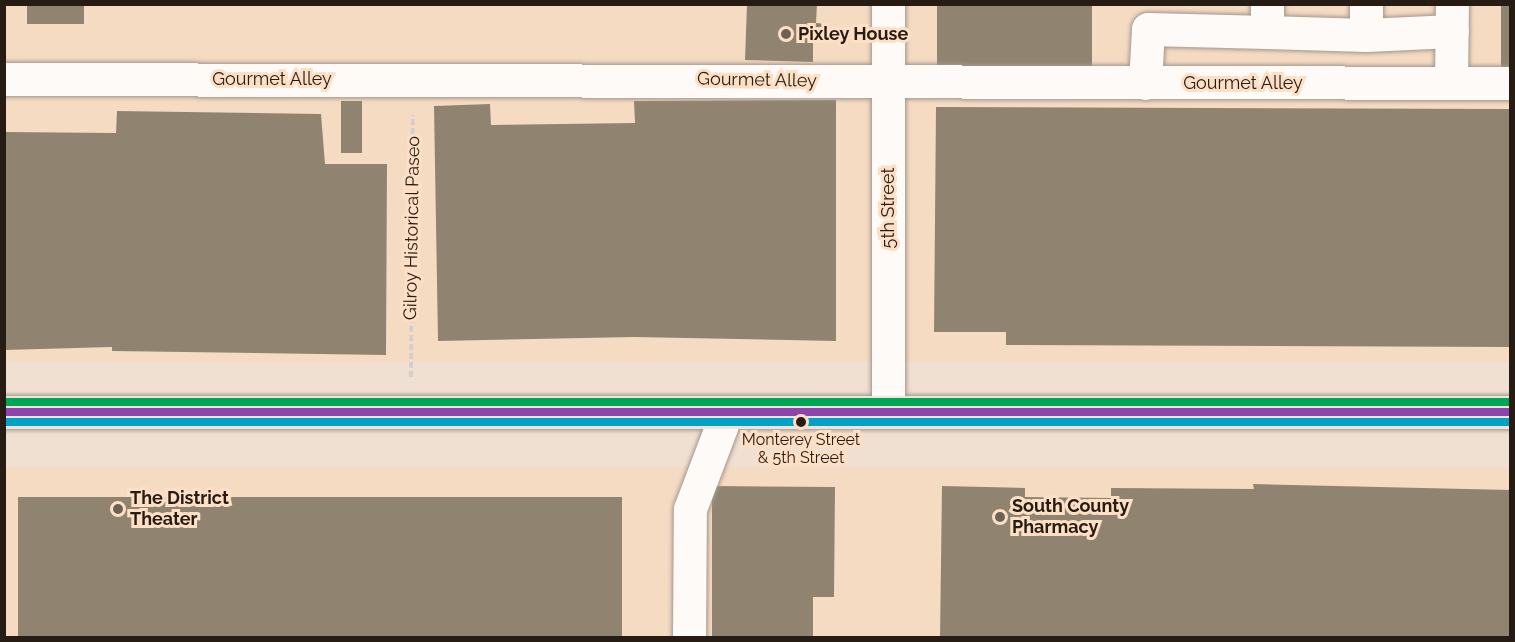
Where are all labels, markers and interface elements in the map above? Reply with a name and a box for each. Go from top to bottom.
place label: Pixley House [798,23,909,45]
marker: Pixley House [779,27,793,41]
street label: Gourmet Alley [212,68,332,90]
street label: Gourmet Alley [697,68,817,92]
street label: Gourmet Alley [1183,72,1303,94]
street label: Gilroy Historical Paseo [400,135,424,321]
street label: 5th Street [877,168,899,248]
marker: Monterey Street & 5th Street [795,416,807,428]
place label: Monterey Street & 5th Street [742,430,860,468]
place label: The District Theater [130,488,229,530]
place label: South County Pharmacy [1012,496,1129,538]
marker: The District Theater [111,502,125,516]
marker: South County Pharmacy [993,510,1007,524]

